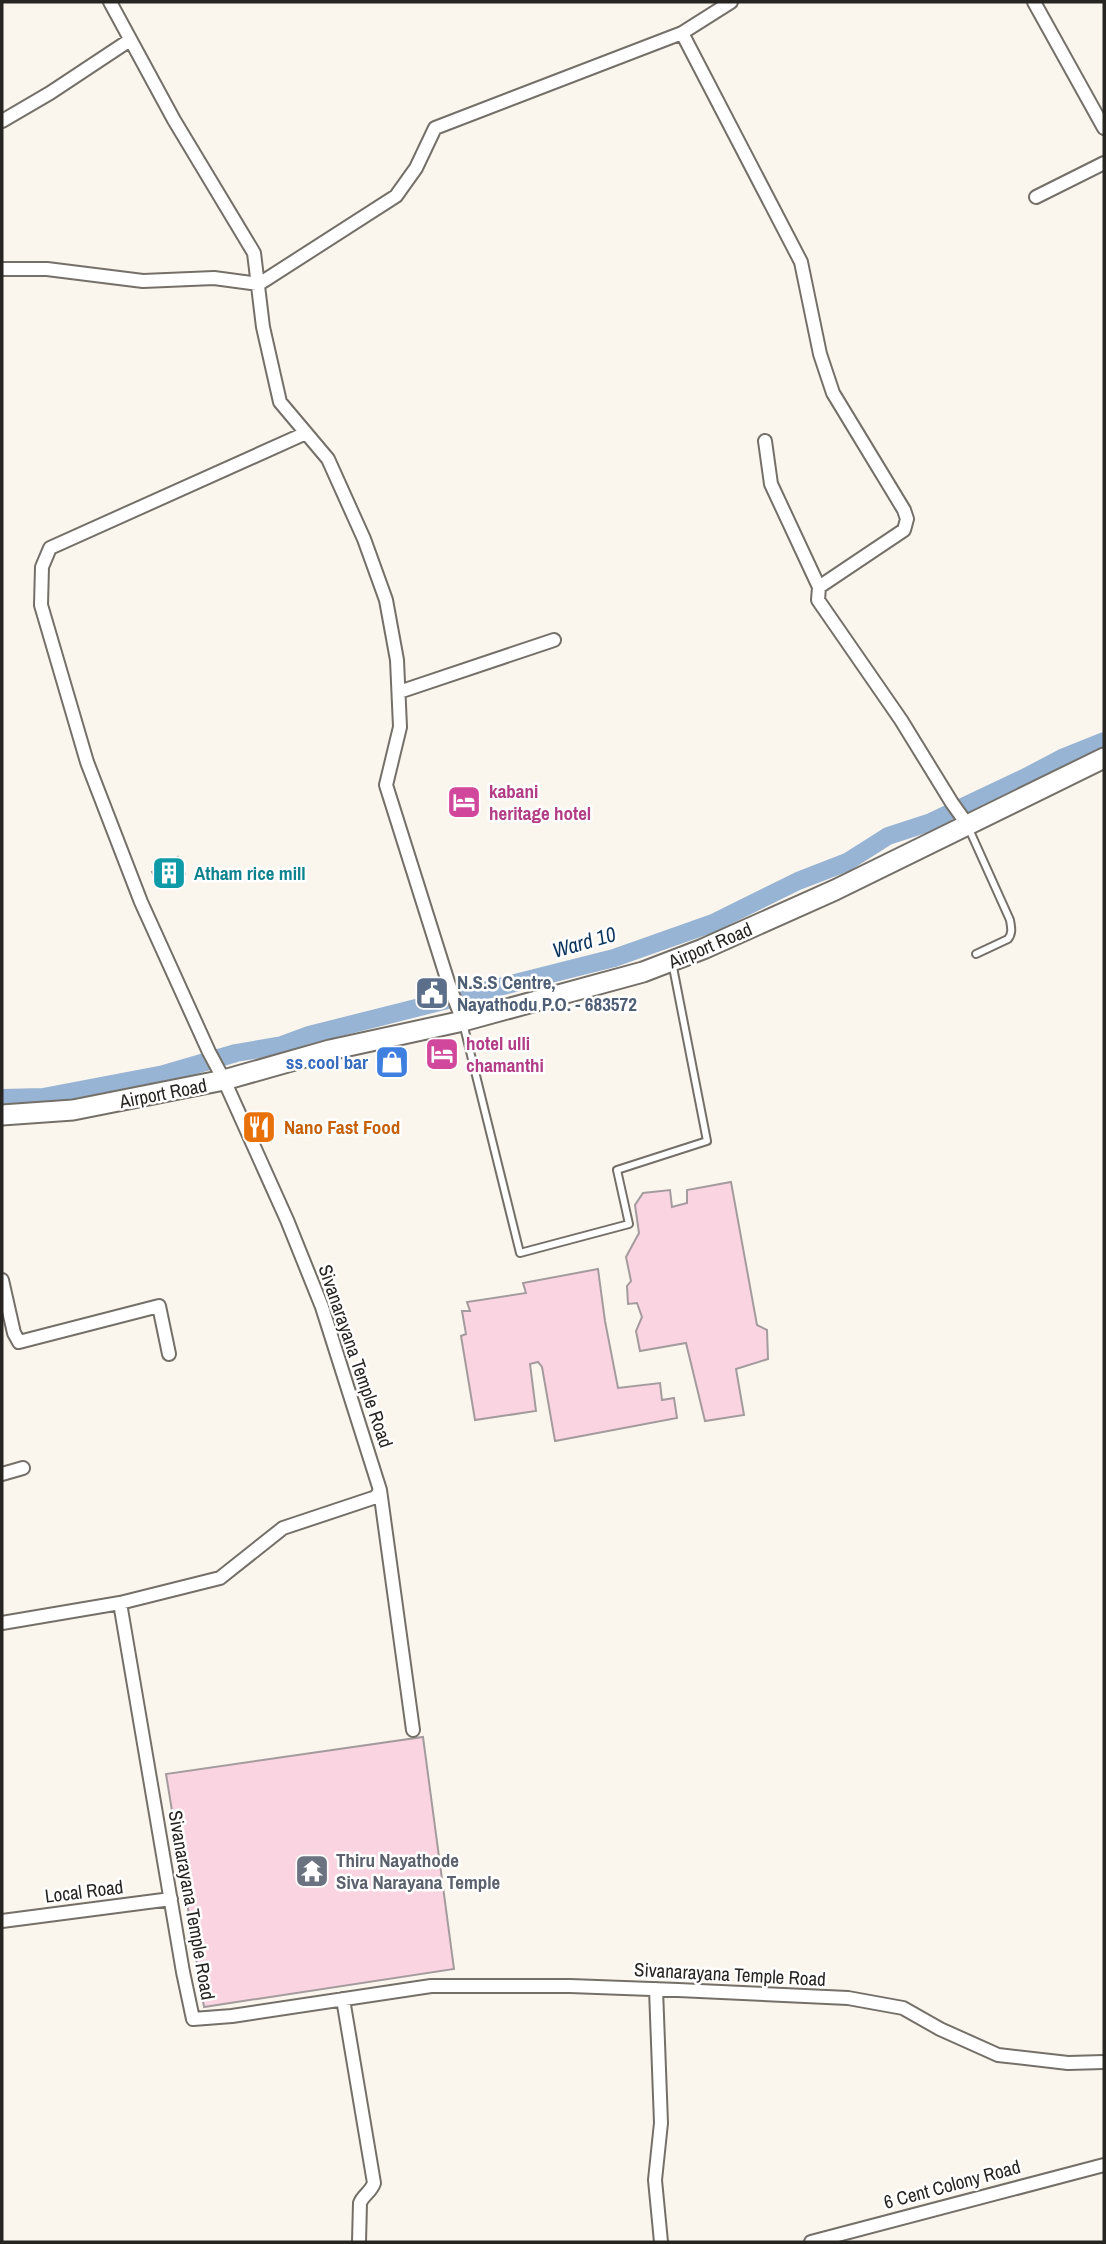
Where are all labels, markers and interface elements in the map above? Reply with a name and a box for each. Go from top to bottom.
place label: kabani heritage hotel [489,778,591,826]
hotel icon: kabani heritage hotel [445,783,483,821]
building icon: Atham rice mill [150,854,188,892]
place label: Atham rice mill [194,860,306,886]
street label: Airport Road [663,916,756,975]
water label: Ward 10 [549,919,620,965]
place label: N.S.S Centre, Nayathodu P.O. - 683572 [457,969,637,1017]
public building icon: N.S.S Centre, Nayathodu P.O. - 683572 [413,974,451,1012]
place label: hotel ulli chamanthi [466,1030,544,1078]
hotel icon: hotel ulli chamanthi [423,1035,461,1073]
shop icon: ss cool bar [373,1043,411,1081]
place label: ss cool bar [286,1049,368,1075]
street label: Airport Road [116,1072,209,1114]
restaurant icon: Nano Fast Food [240,1108,278,1146]
place label: Nano Fast Food [284,1114,400,1140]
street label: Sivanarayana Temple Road [312,1261,400,1451]
street label: Sivanarayana Temple Road [163,1808,221,2002]
place label: Thiru Nayathode Siva Narayana Temple [336,1847,501,1895]
temple icon: Thiru Nayathode Siva Narayana Temple [293,1852,331,1890]
street label: Local Road [43,1873,125,1909]
street label: Sivanarayana Temple Road [633,1956,827,1992]
street label: 6 Cent Colony Road [881,2153,1023,2215]

